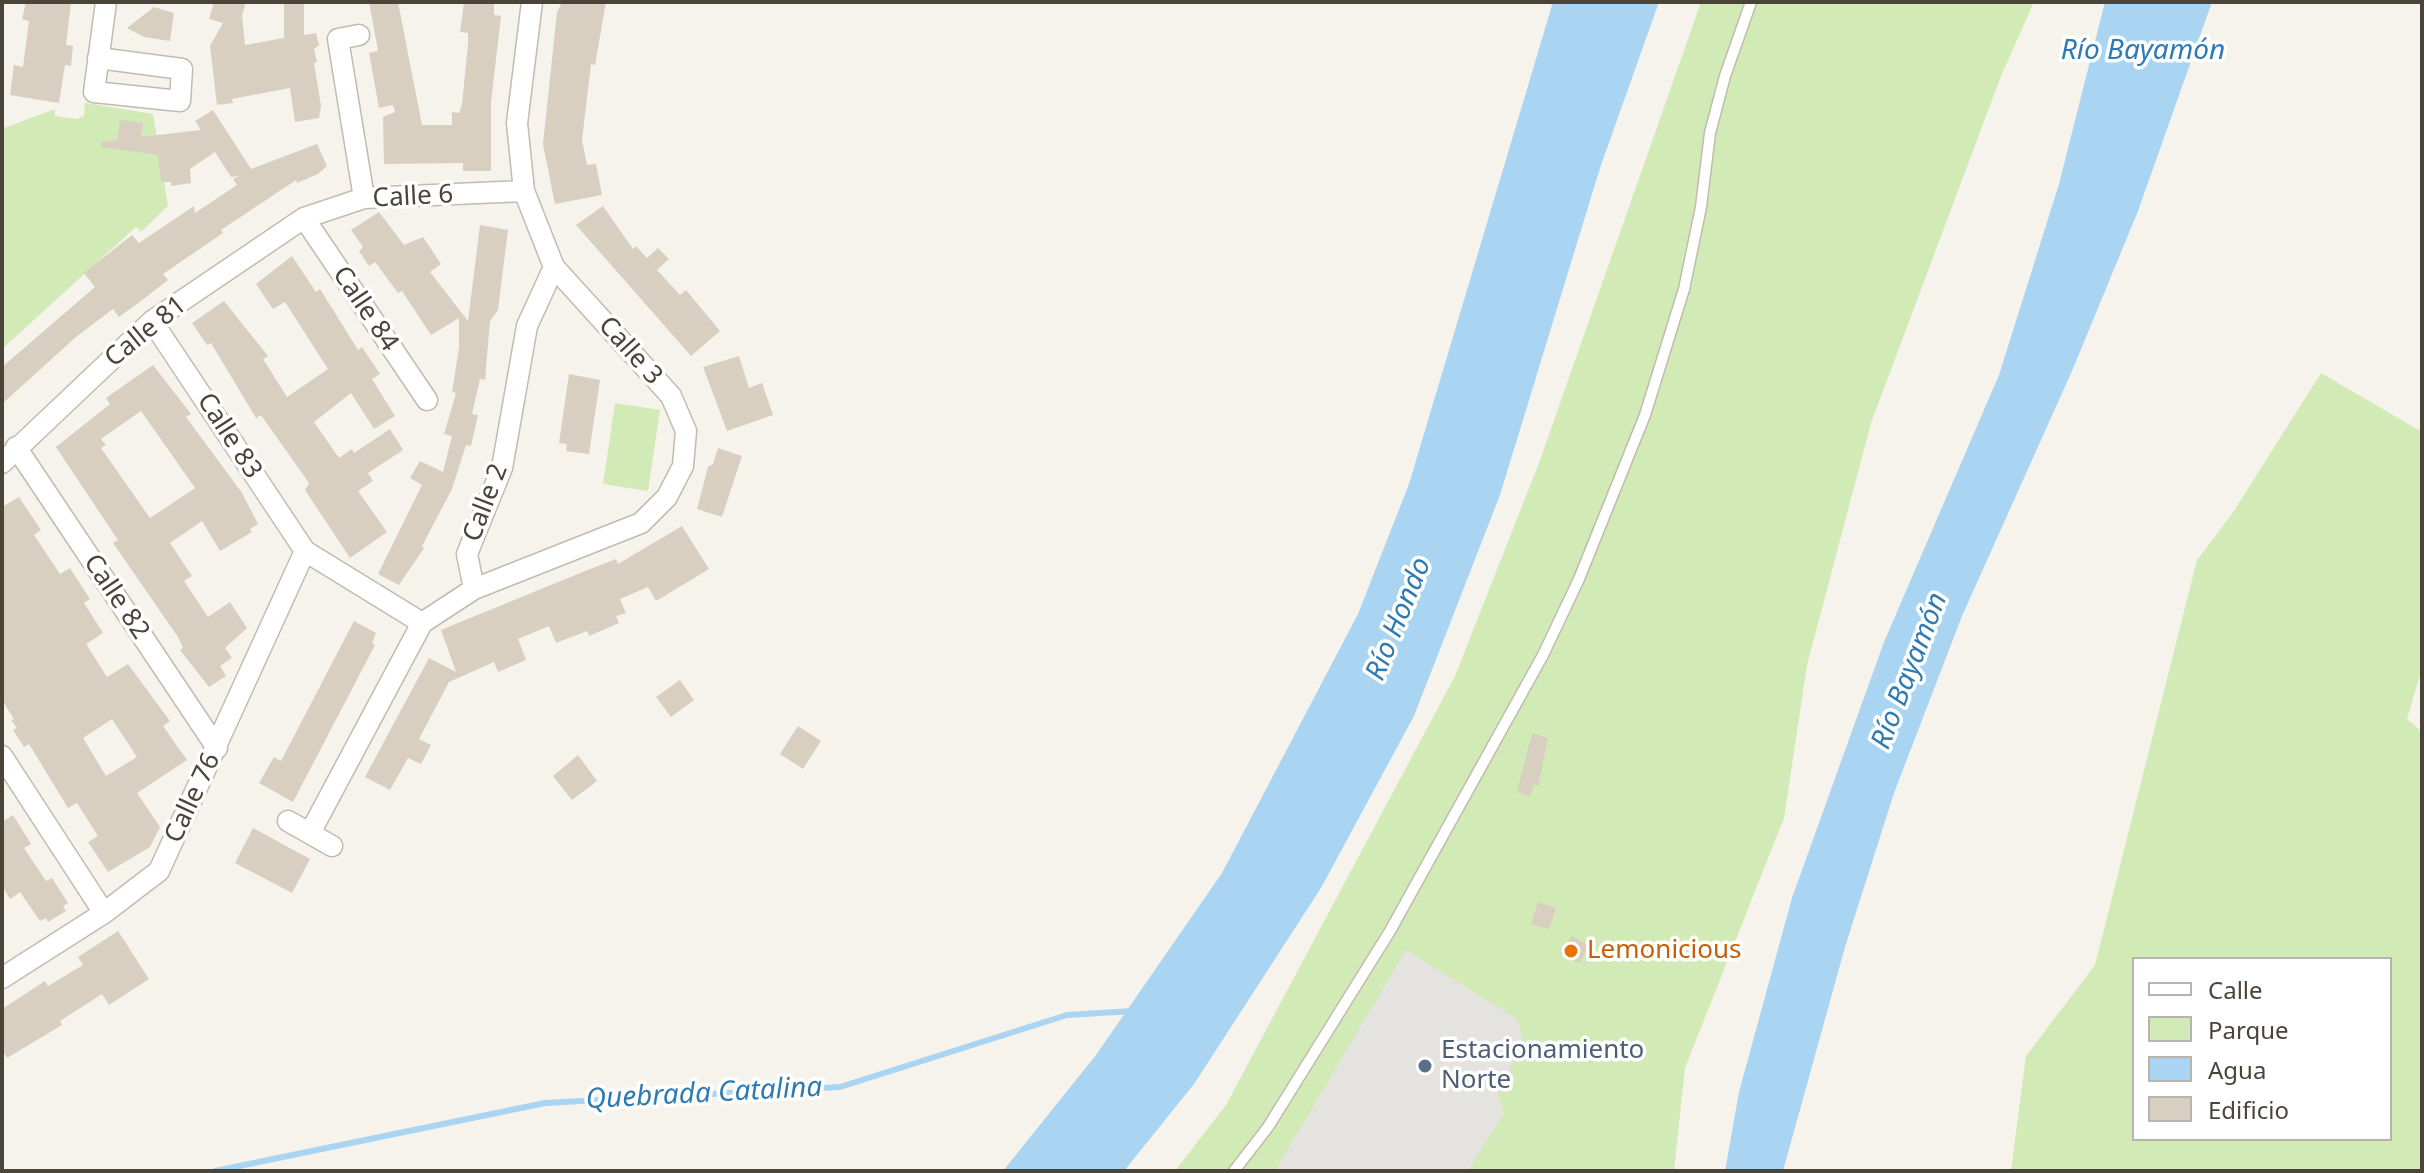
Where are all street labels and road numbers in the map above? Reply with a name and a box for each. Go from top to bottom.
street label: Calle 6 [372,179,454,215]
street label: Calle 84 [325,261,405,357]
street label: Calle 81 [99,290,193,374]
street label: Calle 3 [591,311,669,391]
street label: Calle 83 [190,387,268,485]
street label: Calle 2 [457,460,515,546]
street label: Calle 82 [76,549,156,645]
street label: Calle 76 [159,748,227,848]

